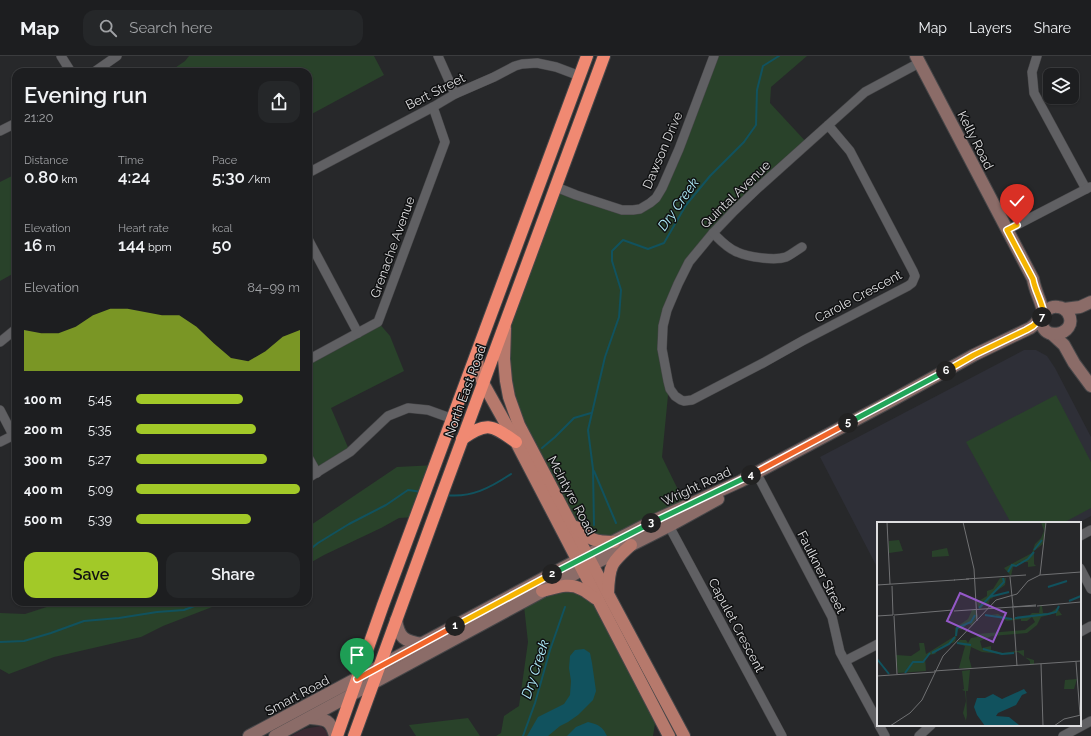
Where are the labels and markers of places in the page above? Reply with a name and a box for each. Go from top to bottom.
pin [1000,184,1034,225]
pin: 7 [1032,307,1052,327]
pin: 6 [936,361,956,381]
pin: 5 [838,413,858,433]
pin: 4 [741,465,761,485]
pin: 3 [641,513,661,533]
pin: 2 [542,564,562,584]
pin: 1 [445,616,465,636]
pin [340,638,374,679]

